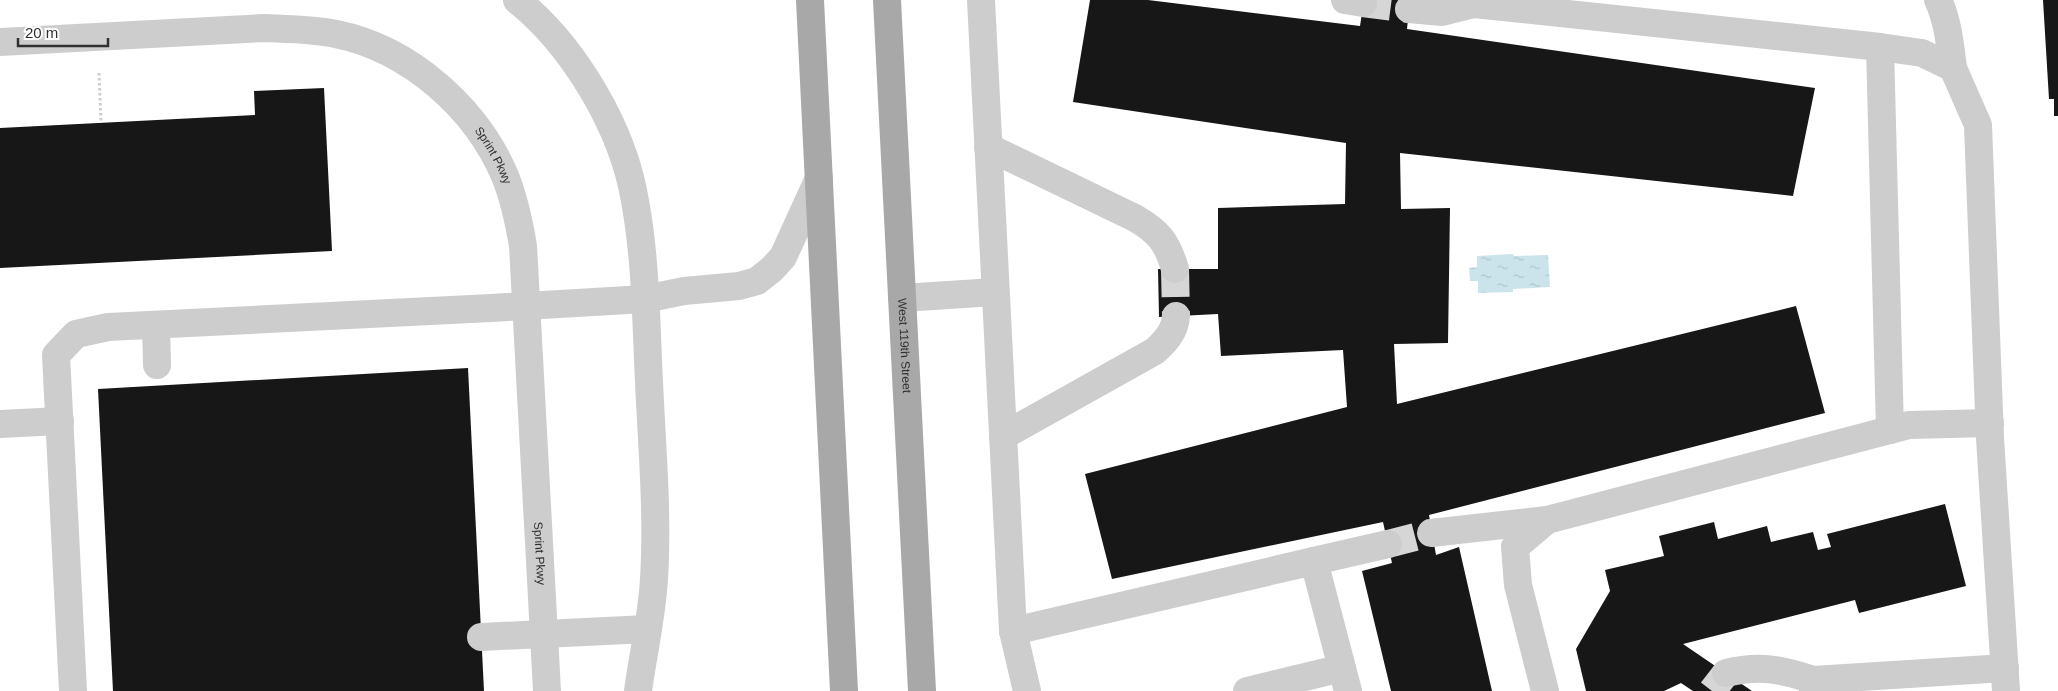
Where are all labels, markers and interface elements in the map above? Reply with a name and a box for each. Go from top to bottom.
scale bar [18,15,108,47]
text: 20 m [25,24,58,41]
street label: Sprint Pkwy [472,124,514,186]
street label: West 119th Street [895,298,914,394]
street label: Sprint Pkwy [531,521,548,586]

